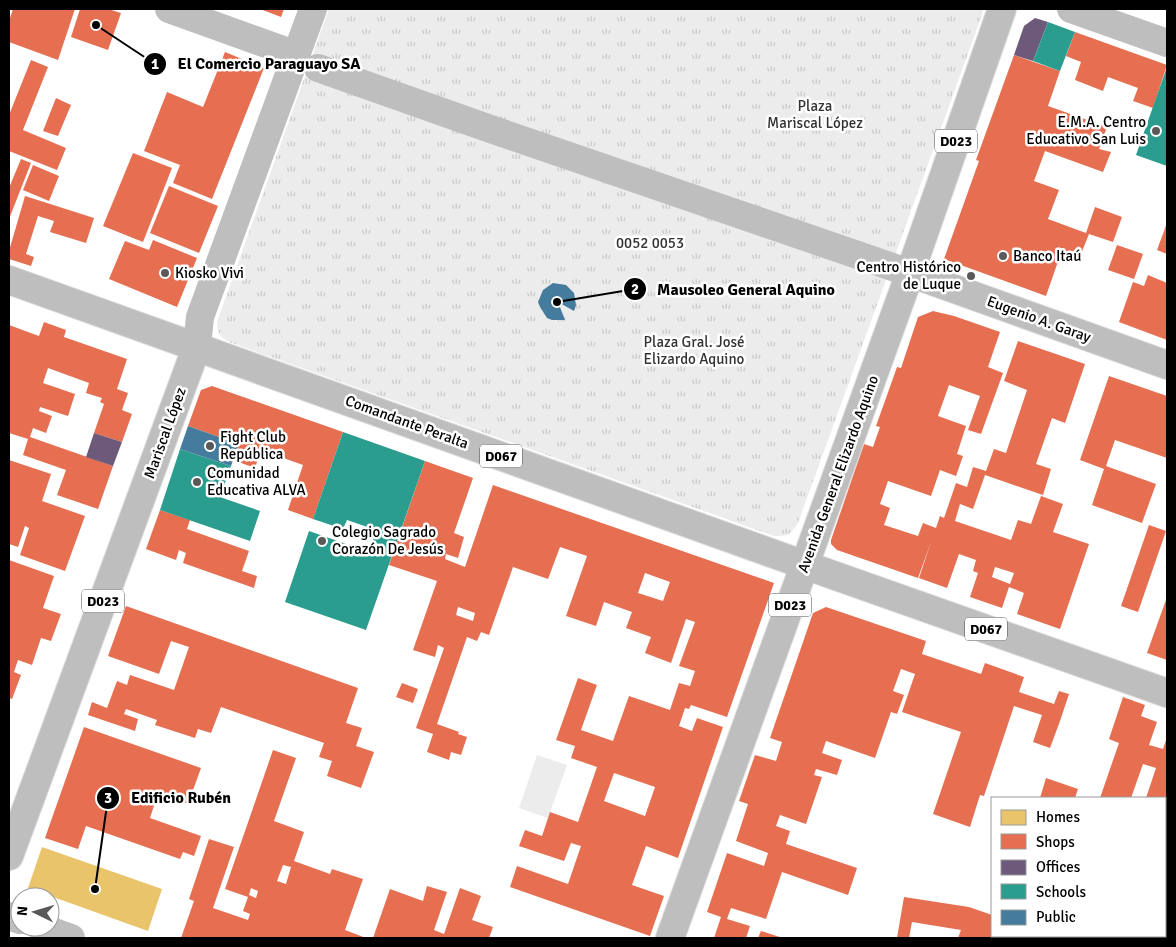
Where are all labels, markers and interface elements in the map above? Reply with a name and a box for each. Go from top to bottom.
callout: El Comercio Paraguayo SA [142,48,370,79]
text: El Comercio Paraguayo SA [178,54,361,74]
text: 1 [151,55,159,73]
park label: Plaza Mariscal López [767,97,863,132]
place label: E.M.A. Centro Educativo San Luis [1026,113,1146,148]
marker: E.M.A. Centro Educativo San Luis [1150,125,1162,137]
road number: D023 [935,130,977,152]
park label: 0052 0053 [616,234,684,252]
place label: Banco Itaú [1013,247,1081,265]
marker: Banco Itaú [997,250,1009,262]
place label: Centro Histórico de Luque [856,258,961,293]
place label: Kiosko Vivi [175,264,244,282]
marker: Kiosko Vivi [159,267,171,279]
marker: Centro Histórico de Luque [965,270,977,282]
callout: Mausoleo General Aquino [622,274,845,305]
text: 2 [631,280,639,298]
text: Mausoleo General Aquino [657,280,835,300]
street label: Eugenio A. Garay [985,292,1093,346]
park label: Plaza Gral. José Elizardo Aquino [643,333,745,368]
street label: Avenida General Elizardo Aquino [794,373,882,575]
street label: Mariscal López [140,385,190,481]
street label: Comandante Peralta [343,391,471,453]
place label: Fight Club República [220,428,286,463]
marker: Fight Club República [204,440,216,452]
road number: D067 [480,444,522,468]
place label: Comunidad Educativa ALVA [207,464,306,499]
marker: Comunidad Educativa ALVA [191,476,203,488]
place label: Colegio Sagrado Corazón De Jesús [332,523,444,558]
marker: Colegio Sagrado Corazón De Jesús [316,535,328,547]
road number: D023 [82,590,124,612]
road number: D023 [769,594,811,616]
road number: D067 [965,618,1007,640]
callout: Edificio Rubén [96,782,241,813]
text: Edificio Rubén [131,788,231,808]
text: 3 [104,789,112,807]
legend [991,797,1166,937]
text: Homes [1036,808,1080,826]
text: Shops [1036,833,1075,851]
text: Offices [1036,858,1081,876]
text: Schools [1036,883,1087,901]
north arrow [10,887,60,937]
text: N [14,905,31,917]
text: Public [1036,908,1076,926]

